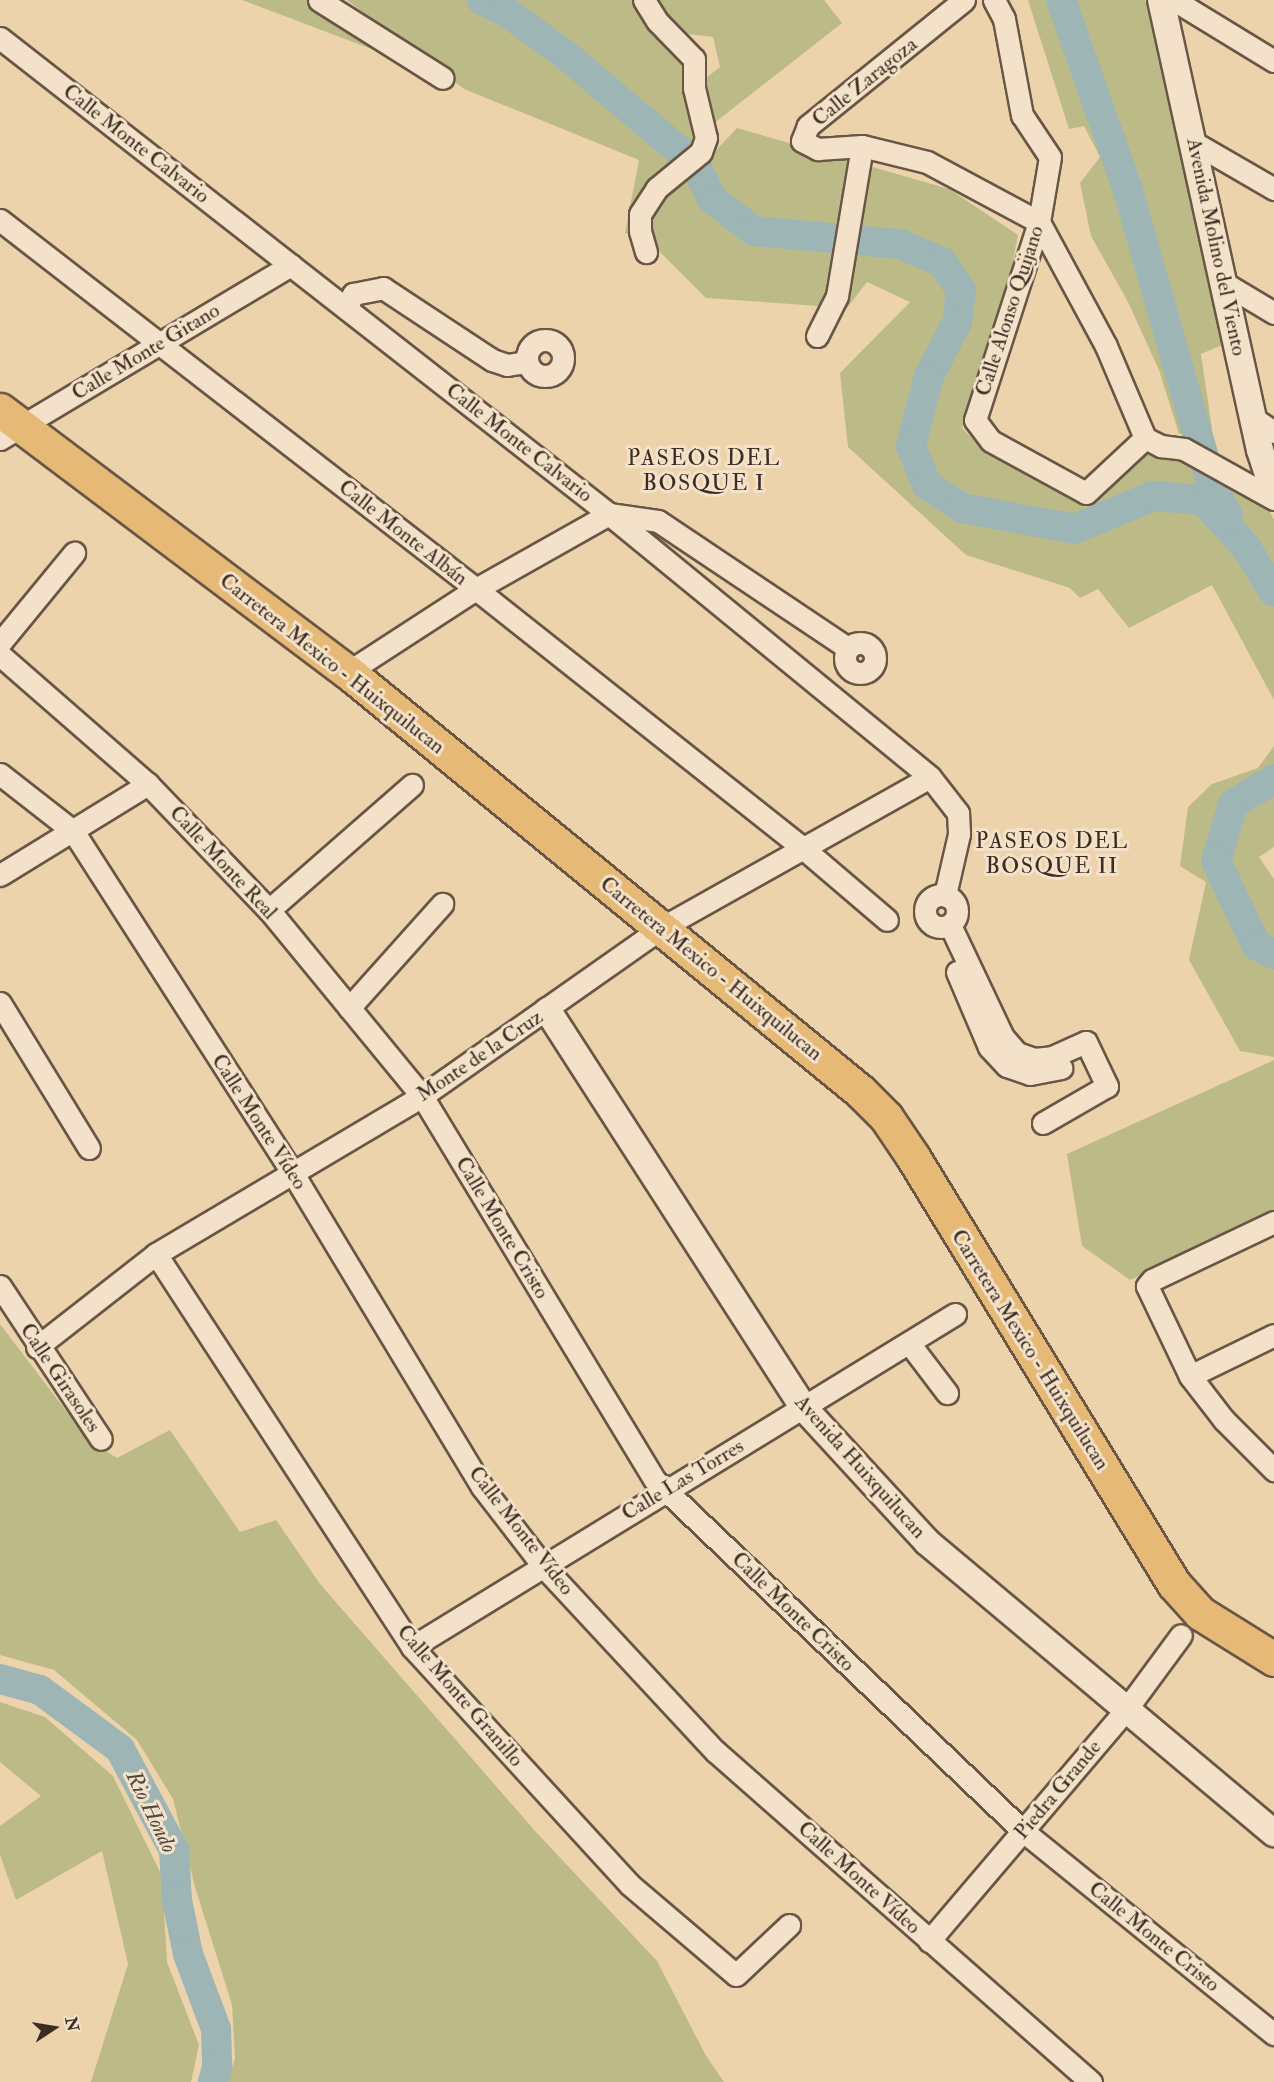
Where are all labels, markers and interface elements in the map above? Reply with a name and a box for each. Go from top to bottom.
street label: Calle Zaragoza [807,32,923,132]
street label: Calle Monte Calvario [58,79,214,209]
street label: Avenida Molino del Viento [1181,136,1251,358]
street label: Calle Alonso Quijano [971,223,1049,399]
street label: Calle Monte Gitano [68,298,224,406]
street label: Calle Monte Calvario [441,378,597,508]
district label: PASEOS DEL BOSQUE I [627,445,781,496]
street label: Calle Monte Albán [333,475,473,591]
street label: Carretera Mexico - Huixquilucan [214,568,450,760]
street label: Calle Monte Real [164,801,282,925]
district label: PASEOS DEL BOSQUE II [975,828,1129,879]
street label: Carretera Mexico - Huixquilucan [595,872,827,1066]
street label: Monte de la Cruz [412,1005,548,1107]
street label: Calle Monte Vídeo [206,1050,312,1194]
street label: Calle Monte Cristo [450,1152,554,1304]
street label: Carretera Mexico - Huixquilucan [946,1225,1114,1475]
street label: Calle Girasoles [14,1319,106,1437]
street label: Avenida Huixquilucan [789,1390,931,1544]
street label: Calle Las Torres [617,1434,749,1526]
street label: Calle Monte Vídeo [463,1462,579,1600]
street label: Calle Monte Cristo [726,1547,860,1677]
street label: Calle Monte Granillo [392,1620,528,1772]
street label: Piedra Grande [1009,1735,1107,1845]
water label: Rio Hondo [120,1767,182,1857]
street label: Calle Monte Vídeo [792,1816,926,1940]
street label: Calle Monte Cristo [1083,1876,1225,1998]
north arrow [24,1998,84,2058]
text: N [60,2015,83,2033]

